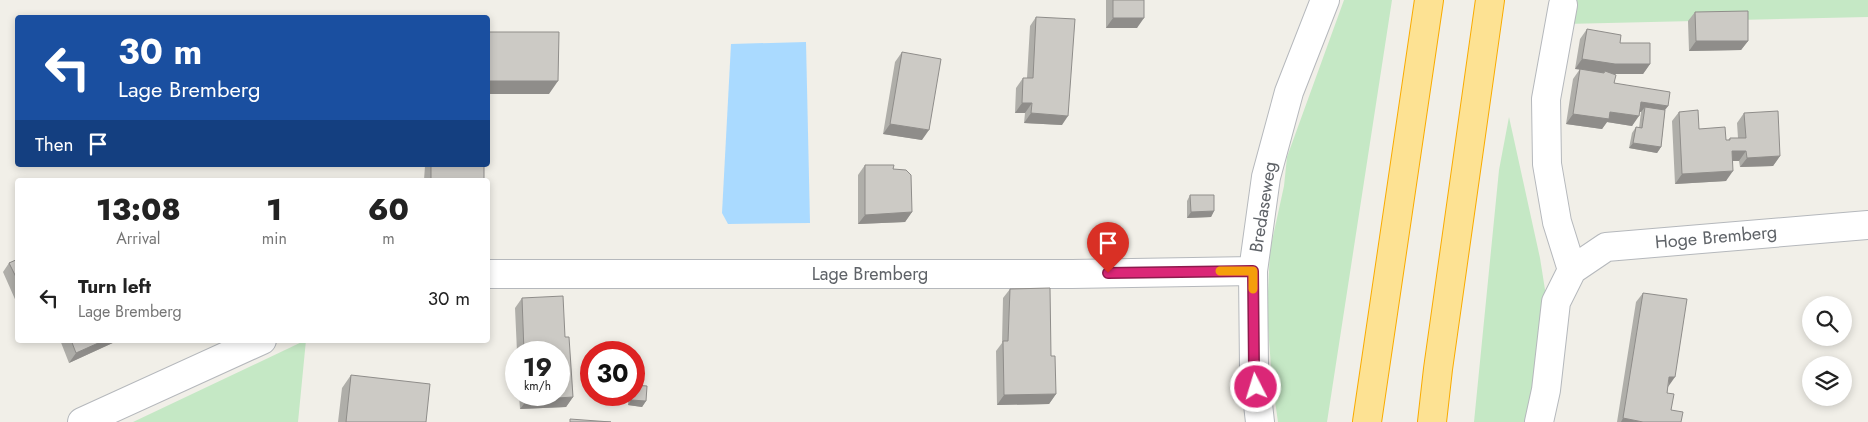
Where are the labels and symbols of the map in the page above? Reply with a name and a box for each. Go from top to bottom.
street label: Bredaseweg [1243,160,1283,254]
street label: Hoge Bremberg [1654,219,1778,255]
pin [1087,222,1129,273]
street label: Lage Bremberg [812,261,928,287]
speed limit sign: 30 [580,341,645,406]
position arrow [1229,360,1281,412]

